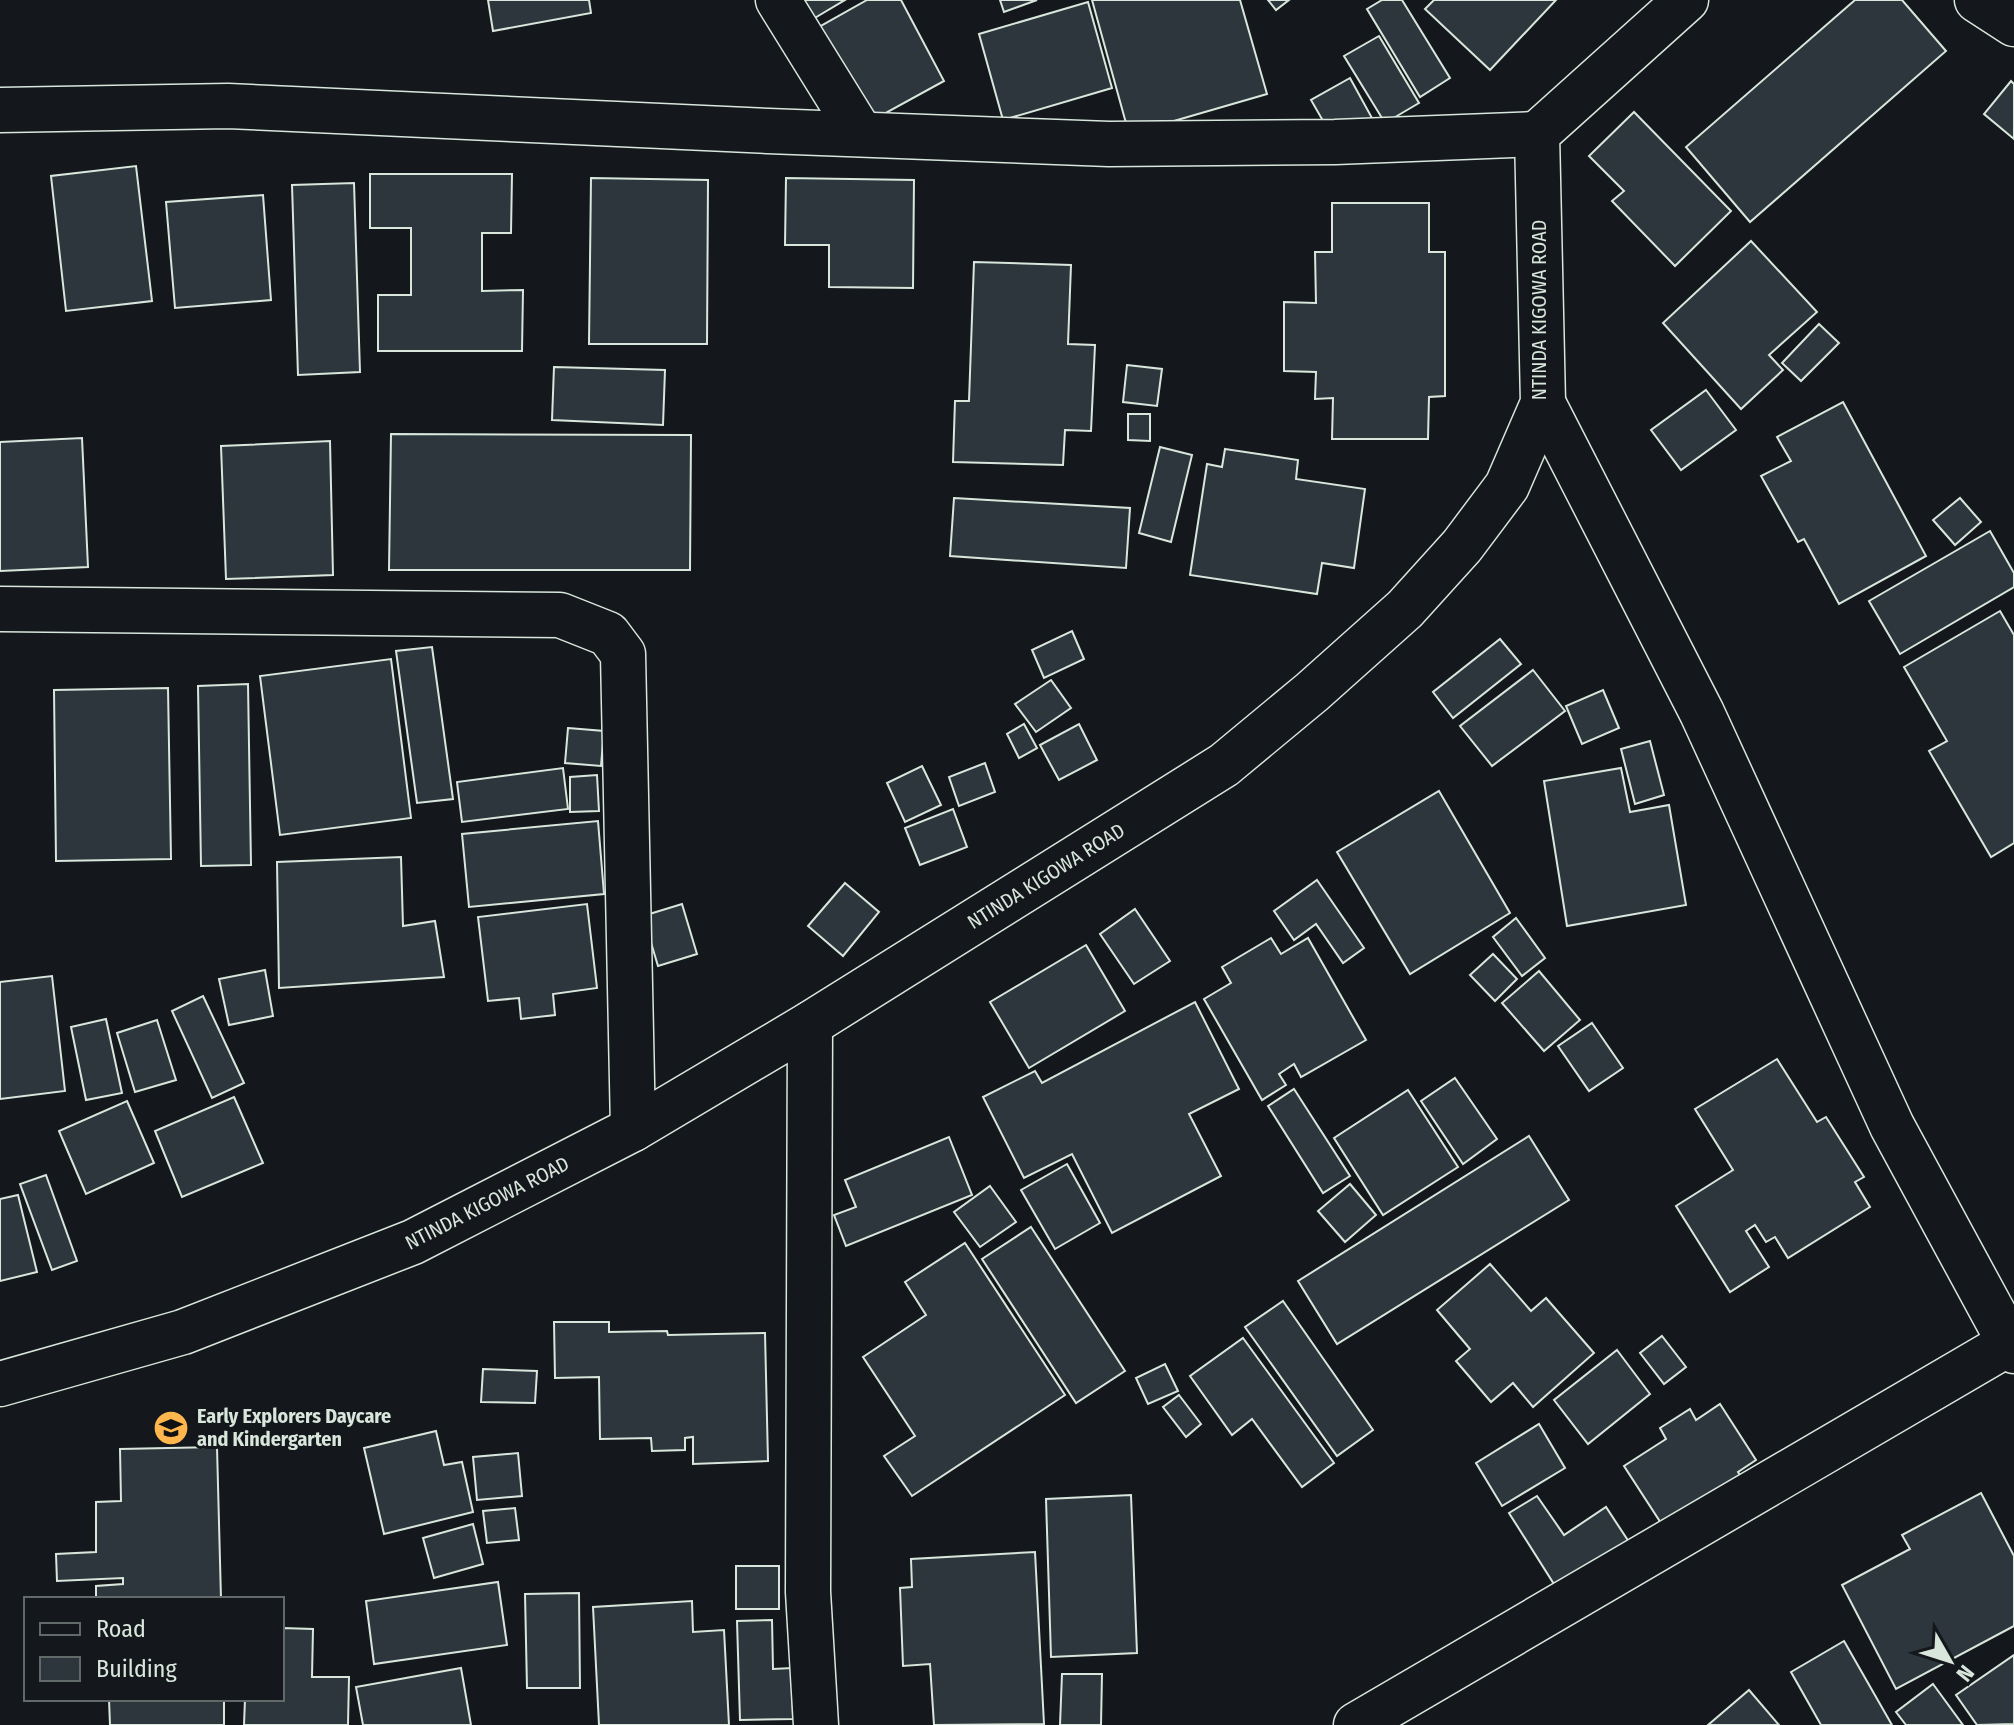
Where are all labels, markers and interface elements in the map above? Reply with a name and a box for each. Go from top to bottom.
street label: NTINDA KIGOWA ROAD [1527,220,1551,400]
street label: NTINDA KIGOWA ROAD [963,818,1129,934]
street label: NTINDA KIGOWA ROAD [401,1151,573,1255]
place label: Early Explorers Daycare and Kindergarten [197,1404,391,1451]
school or university icon: Early Explorers Daycare and Kindergarten [152,1409,190,1447]
legend [24,1597,284,1701]
text: Road [96,1615,146,1643]
north arrow [1910,1621,1990,1701]
text: Building [96,1655,178,1683]
text: N [1951,1660,1980,1687]

